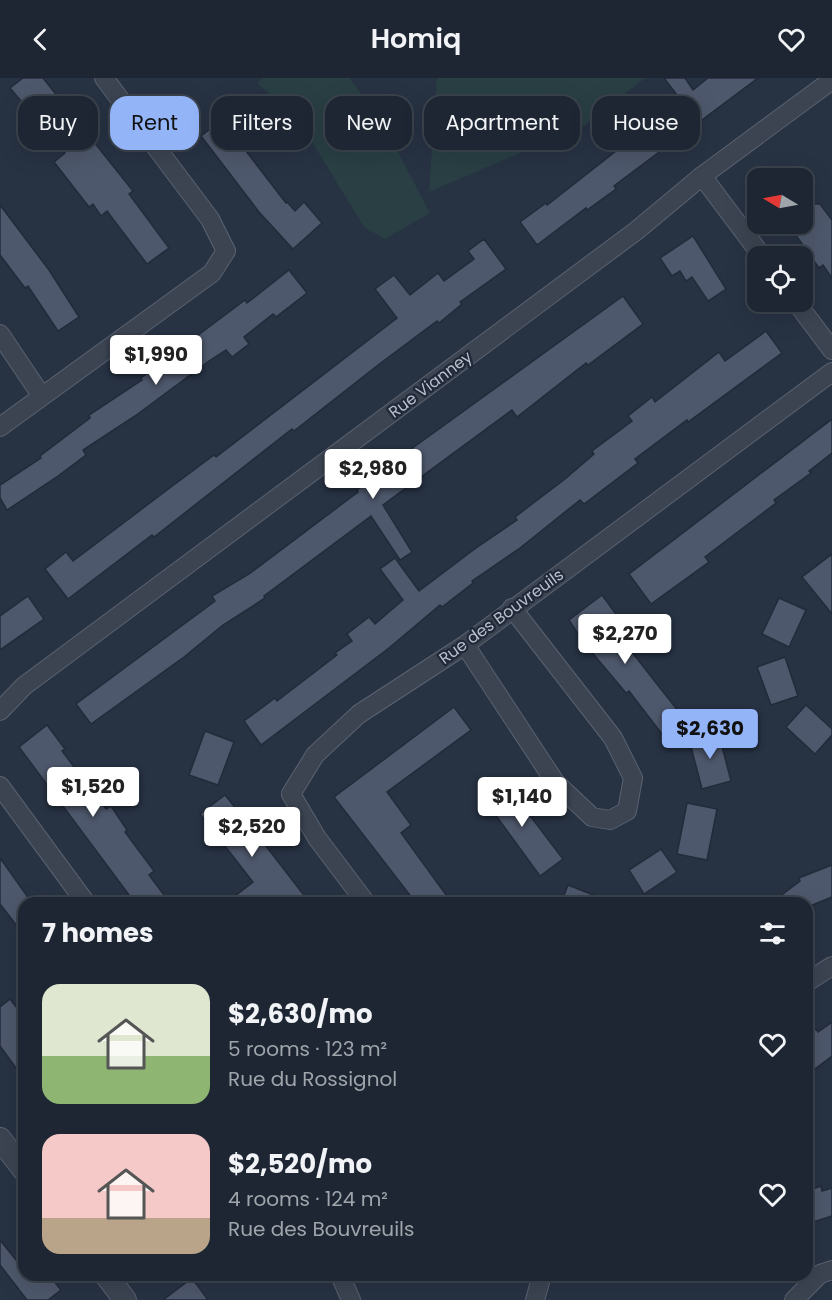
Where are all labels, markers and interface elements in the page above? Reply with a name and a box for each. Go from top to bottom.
text: Homiq [371,20,461,57]
icon: back [24,23,57,56]
icon: heart [775,23,808,56]
chip: Buy [18,96,98,150]
chip: Rent [110,96,199,150]
chip: Filters [211,96,313,150]
chip: New [325,96,412,150]
chip: Apartment [424,96,580,150]
chip: House [592,96,700,150]
north arrow [747,168,813,234]
map controls [747,168,813,312]
button: locate [747,246,813,312]
pin: $1,990 [107,335,205,386]
text: $1,990 [124,340,188,368]
street label: Rue Vianney [384,345,477,423]
pin: $2,980 [324,449,422,500]
text: $2,980 [339,454,407,482]
street label: Rue des Bouvreuils [434,563,568,670]
pin: $2,270 [576,614,674,665]
text: $2,270 [592,619,658,647]
pin: $2,630 [661,709,759,760]
text: $2,630 [676,714,744,742]
pin: $1,520 [44,767,142,818]
text: $1,520 [61,772,125,800]
pin: $1,140 [473,777,571,828]
text: $1,140 [492,782,552,810]
pin: $2,520 [203,807,301,858]
text: $2,520 [218,812,286,840]
text: 7 homes [42,915,154,951]
icon: filters [756,917,789,950]
text: $2,630/mo [228,996,373,1032]
icon: home [90,1008,162,1080]
icon: heart [756,1028,789,1061]
text: 5 rooms · 123 m² [228,1035,387,1063]
text: Rue du Rossignol [228,1065,397,1093]
text: $2,520/mo [228,1146,372,1182]
icon: home [90,1158,162,1230]
icon: heart [756,1178,789,1211]
text: 4 rooms · 124 m² [228,1185,388,1213]
text: Rue des Bouvreuils [228,1215,414,1243]

